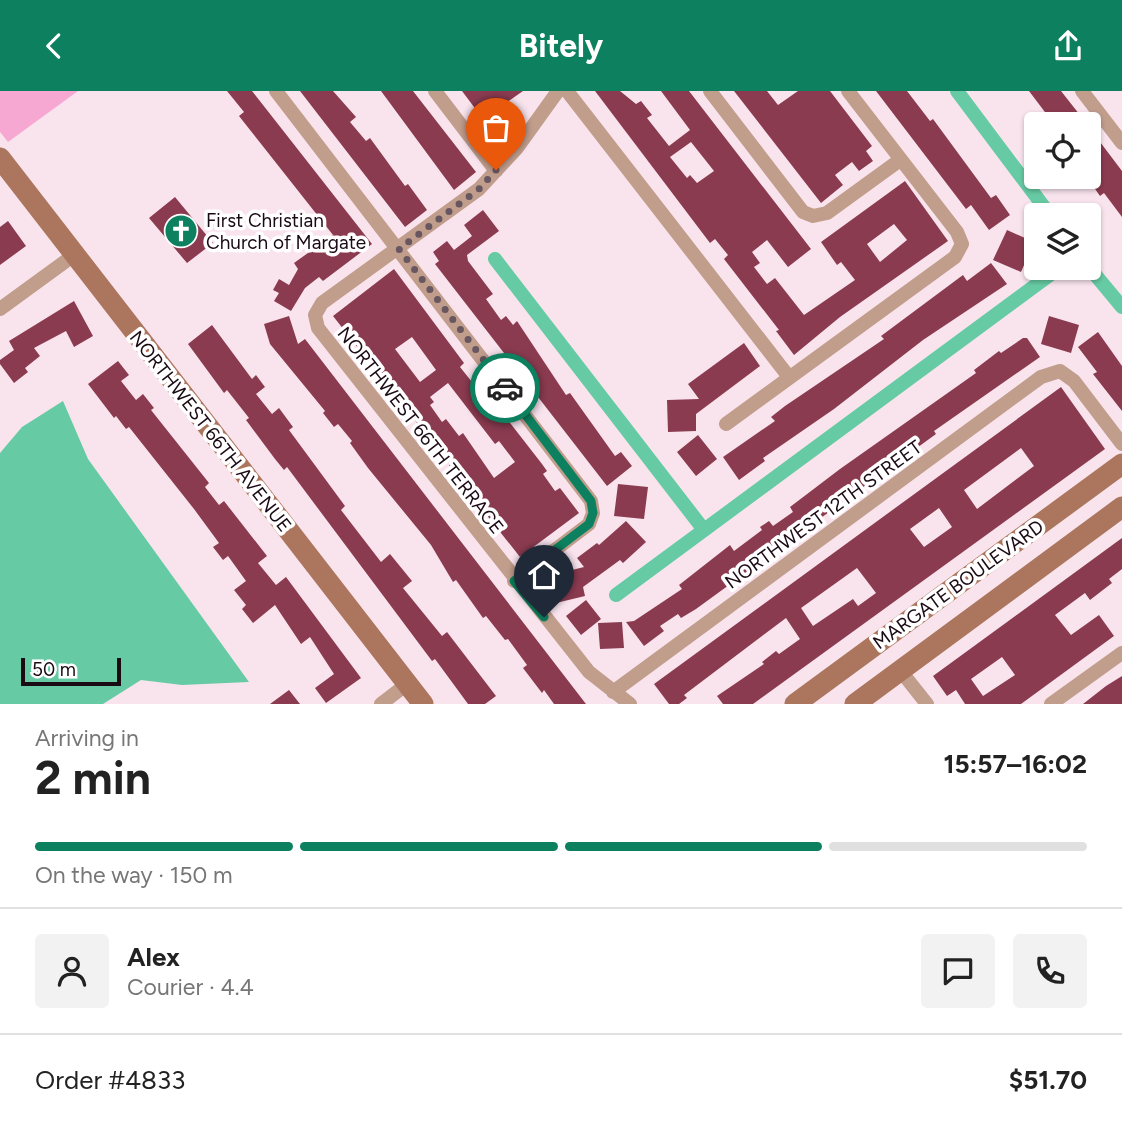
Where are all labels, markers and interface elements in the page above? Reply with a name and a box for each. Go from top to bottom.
icon: back [35,27,73,65]
text: Bitely [519,27,603,65]
icon: share [1049,27,1087,65]
pin [466,98,526,170]
icon: bag [477,109,515,147]
map controls [1024,112,1101,280]
button: locate [1024,112,1101,189]
button: layers [1024,203,1101,280]
place label: First Christian Church of Margate [206,209,366,254]
church icon: First Christian Church of Margate [162,212,200,250]
street label: NORTHWEST 66TH TERRACE [333,322,509,538]
street label: NORTHWEST 66TH AVENUE [125,326,296,537]
courier [470,353,540,423]
icon: car [486,369,524,407]
street label: NORTHWEST 12TH STREET [721,435,926,593]
street label: MARGATE BOULEVARD [868,515,1048,654]
pin [514,545,574,617]
icon: home [525,556,563,594]
scale bar [21,655,121,687]
text: 50 m [32,658,76,681]
text: Arriving in [35,724,139,752]
text: 15:57–16:02 [943,748,1087,780]
text: 2 min [35,750,151,806]
text: On the way · 150 m [35,861,232,889]
button: person [35,934,109,1008]
button: chat [921,934,995,1008]
button: phone [1013,934,1087,1008]
text: Alex [127,941,180,973]
text: Courier · 4.4 [127,973,254,1001]
text: Order #4833 [35,1064,185,1096]
text: $51.70 [1009,1064,1087,1096]

